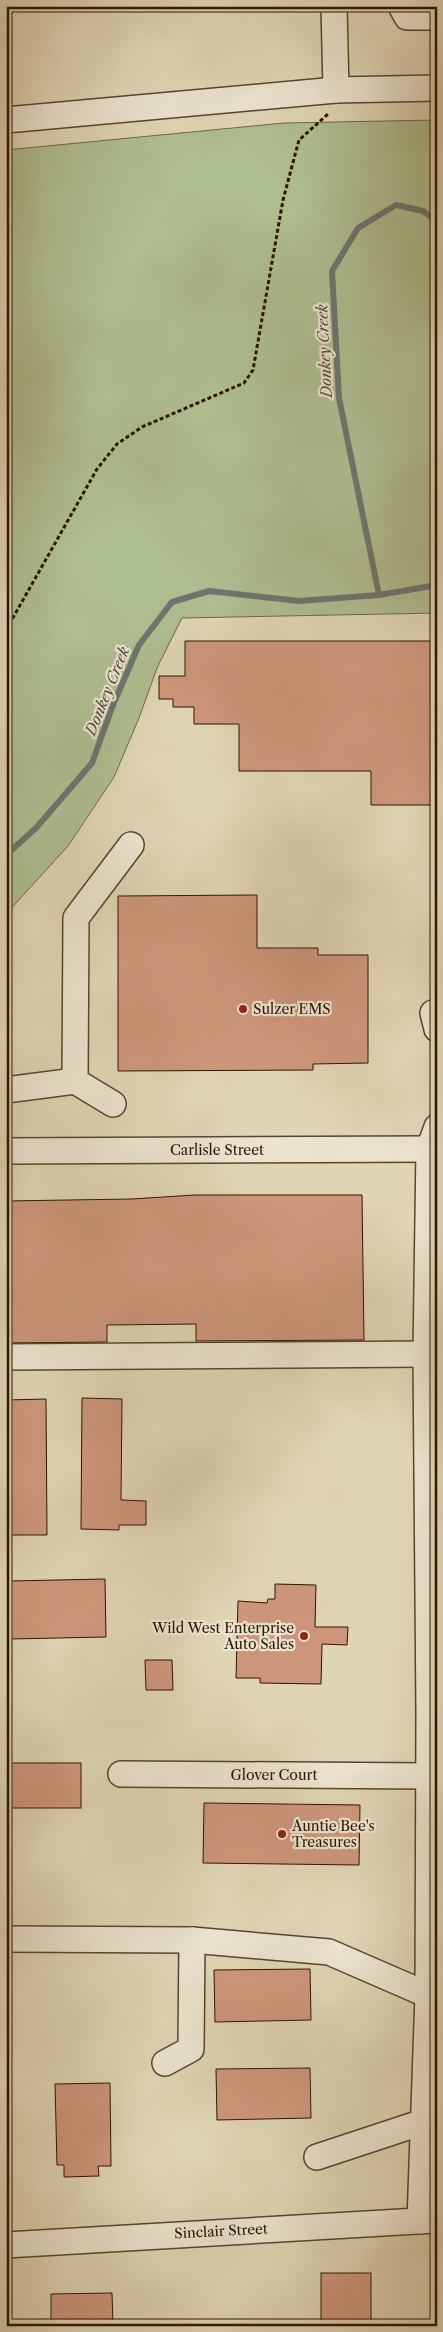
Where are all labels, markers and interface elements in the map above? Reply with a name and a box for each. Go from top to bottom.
water label: Donkey Creek [312,303,336,399]
water label: Donkey Creek [80,644,133,739]
place label: Sulzer EMS [253,1000,331,1018]
marker: Sulzer EMS [237,1003,249,1015]
street label: Carlisle Street [170,1141,264,1159]
place label: Wild West Enterprise Auto Sales [151,1619,294,1653]
marker: Wild West Enterprise Auto Sales [298,1630,310,1642]
street label: Glover Court [231,1766,317,1784]
place label: Auntie Bee's Treasures [291,1817,375,1851]
marker: Auntie Bee's Treasures [276,1828,288,1840]
street label: Sinclair Street [174,2220,268,2242]

